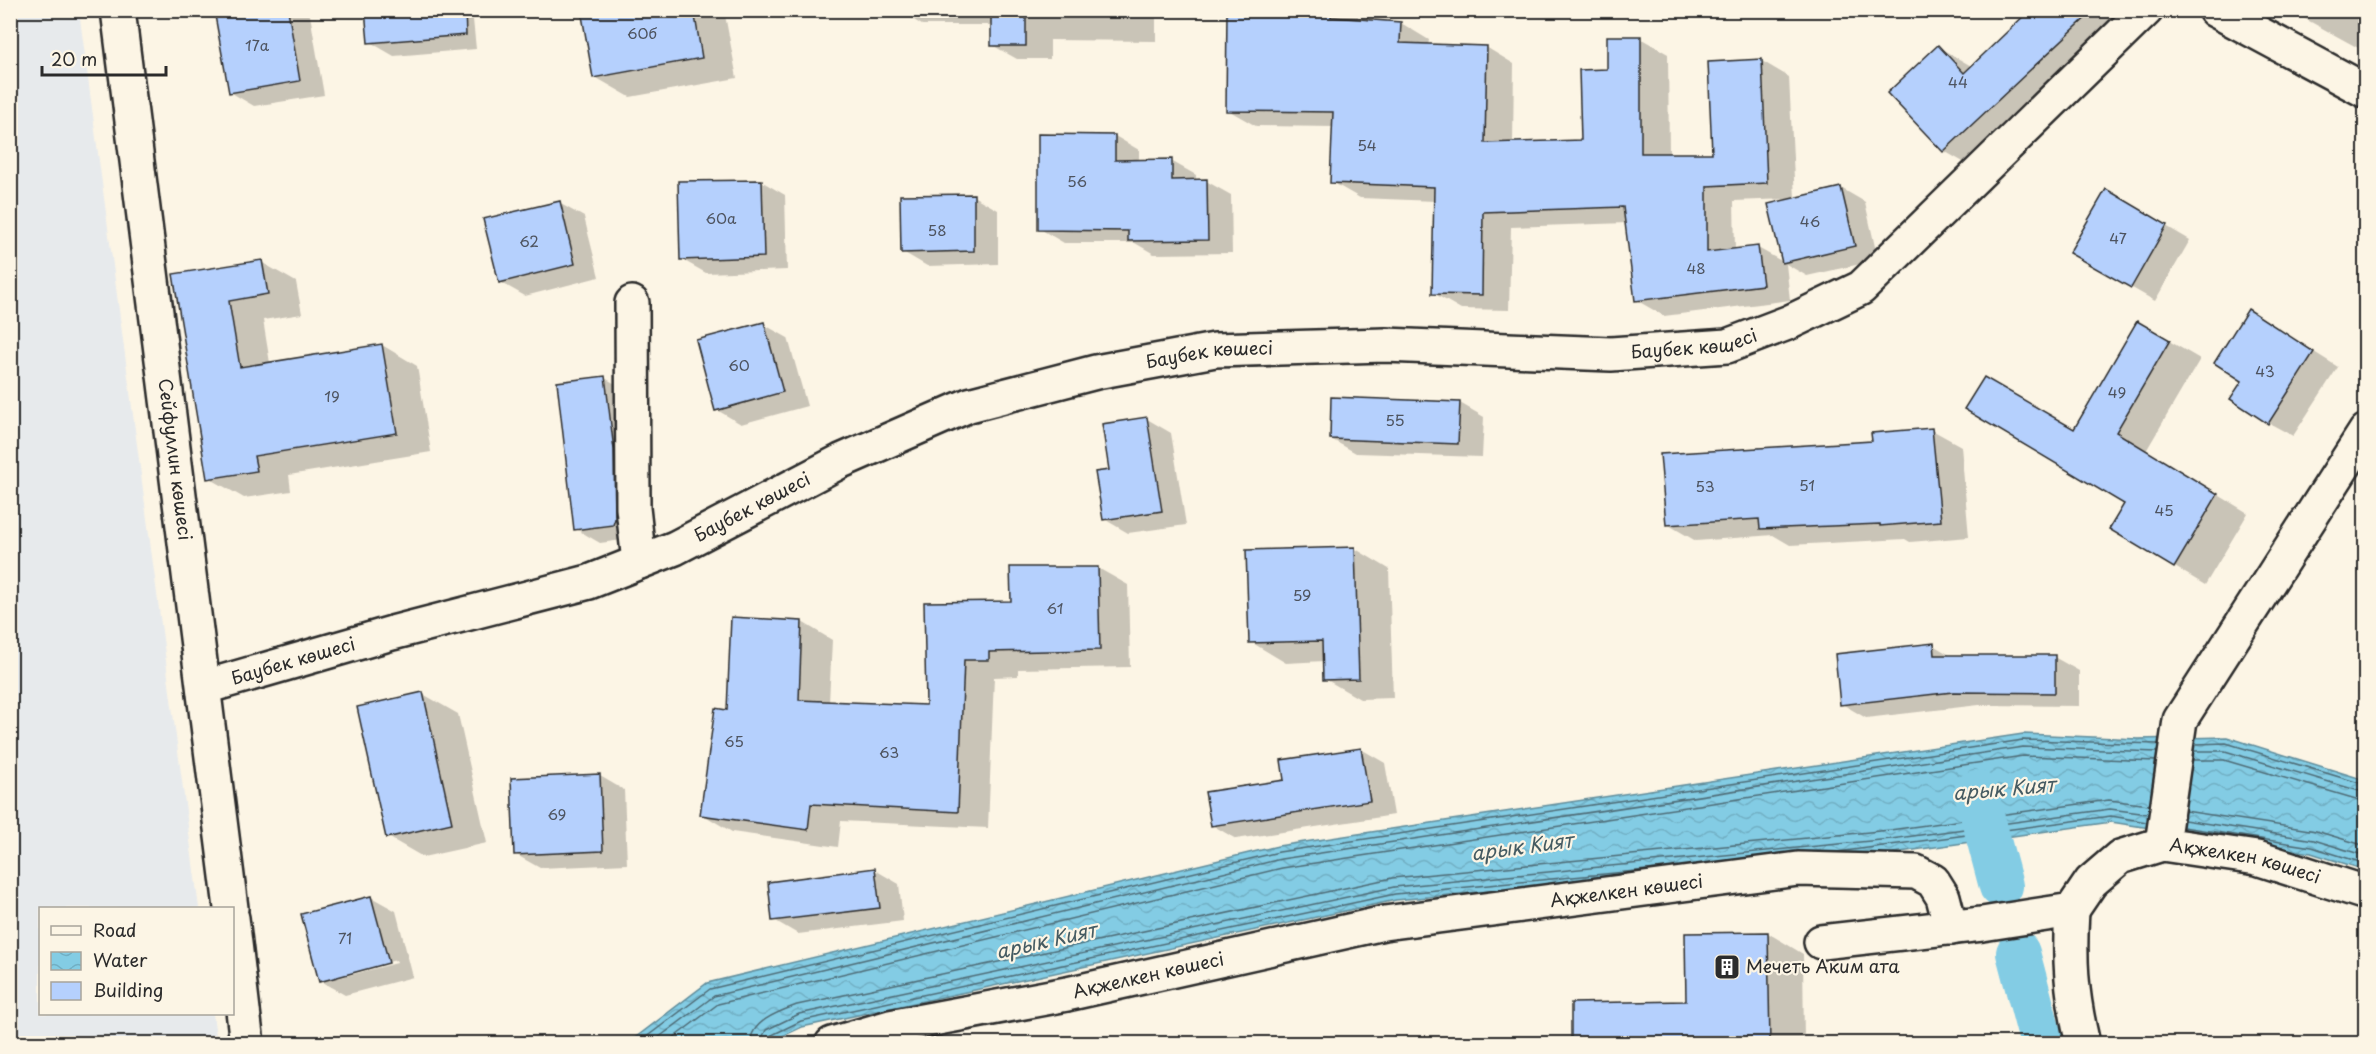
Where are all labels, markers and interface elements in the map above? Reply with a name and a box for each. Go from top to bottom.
house number: 60б [627,21,657,44]
house number: 17а [245,33,270,56]
scale bar [42,39,166,77]
text: 20 m [51,45,97,72]
house number: 44 [1948,70,1968,93]
house number: 54 [1357,133,1377,156]
house number: 56 [1067,169,1087,192]
house number: 60а [706,206,737,229]
house number: 46 [1800,209,1820,232]
house number: 58 [927,218,947,241]
house number: 47 [2109,226,2127,249]
house number: 62 [519,229,539,252]
house number: 48 [1686,256,1706,279]
street label: Баубек көшесі [1630,321,1761,365]
street label: Баубек көшесі [1143,333,1273,375]
house number: 60 [728,353,750,376]
house number: 43 [2255,359,2275,382]
street label: Сейфуллин көшесі [152,377,200,542]
house number: 49 [2108,380,2126,403]
house number: 19 [324,384,340,407]
house number: 55 [1385,408,1405,431]
street label: Баубек көшесі [689,464,815,548]
house number: 51 [1799,473,1815,496]
house number: 53 [1695,474,1715,497]
house number: 45 [2154,498,2174,521]
house number: 59 [1293,583,1311,606]
house number: 61 [1047,596,1063,619]
street label: Баубек көшесі [228,629,358,691]
house number: 65 [724,729,744,752]
house number: 63 [879,740,899,763]
water label: арык Кият [1952,768,2060,807]
house number: 69 [548,802,566,825]
water label: арык Кият [1469,824,1578,868]
street label: Ақжелкен көшесі [2168,830,2324,890]
street label: Ақжелкен көшесі [1548,867,1705,913]
legend [39,907,234,1015]
water label: арык Кият [992,913,1102,966]
text: Road [93,916,137,943]
house number: 71 [338,926,352,949]
street label: Ақжелкен көшесі [1070,944,1226,1004]
text: Water [93,946,148,973]
building icon: Мечеть Аким ата [1712,952,1742,982]
place label: Мечеть Аким ата [1746,952,1900,979]
text: Building [93,976,163,1003]

